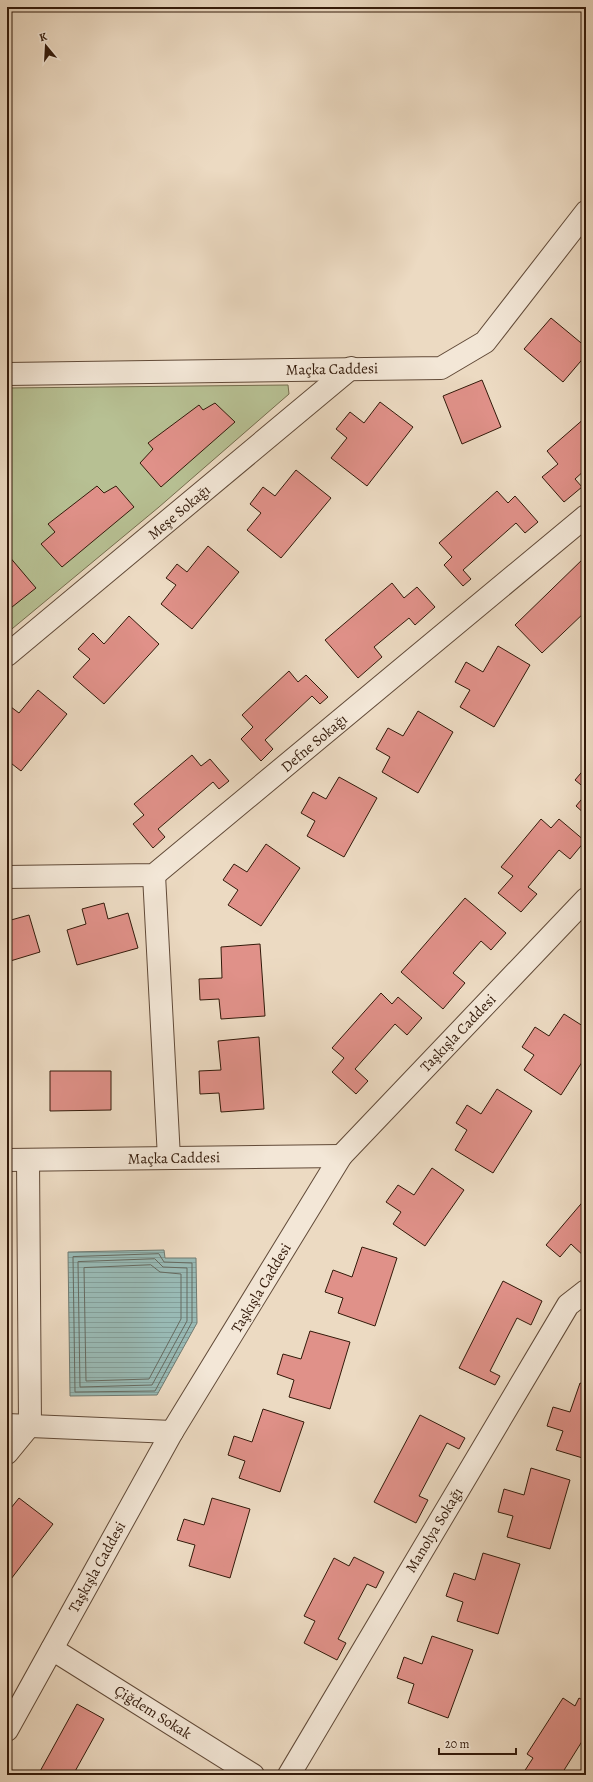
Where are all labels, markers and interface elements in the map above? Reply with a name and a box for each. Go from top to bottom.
north arrow [26,26,66,66]
text: K [37,28,50,45]
street label: Maçka Caddesi [286,358,378,380]
street label: Meşe Sokağı [144,480,214,544]
street label: Defne Sokağı [276,709,352,777]
street label: Taşkışla Caddesi [416,990,500,1076]
street label: Maçka Caddesi [128,1147,220,1169]
street label: Taşkışla Caddesi [226,1239,296,1337]
street label: Manolya Sokağı [401,1484,467,1576]
street label: Taşkışla Caddesi [64,1518,130,1616]
street label: Çiğdem Sokak [110,1680,196,1744]
scale bar [439,1730,516,1756]
text: 20 m [445,1736,469,1752]

